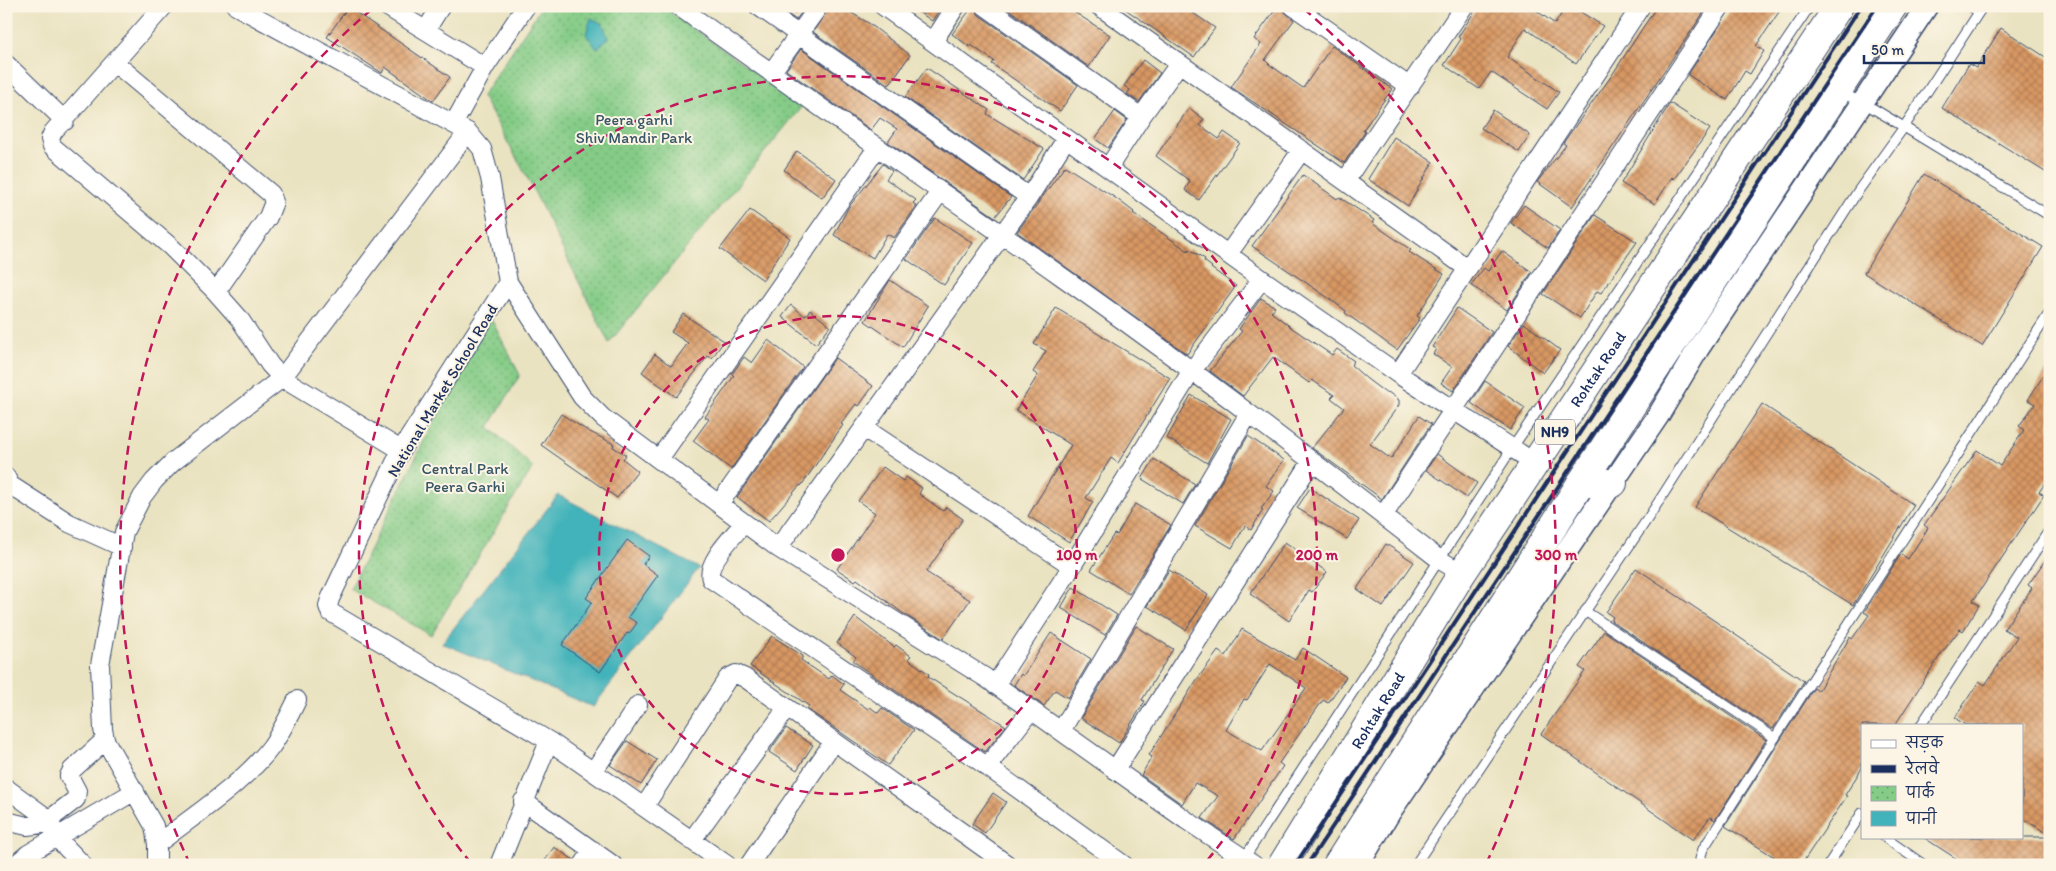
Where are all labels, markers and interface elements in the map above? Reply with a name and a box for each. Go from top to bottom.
scale bar [1864,32,1984,64]
text: 50 m [1871,41,1904,59]
park label: Peera garhi Shiv Mandir Park [576,110,693,147]
street label: National Market School Road [383,300,502,480]
street label: Rohtak Road [1566,328,1630,411]
road number: NH9 [1535,420,1575,444]
park label: Central Park Peera Garhi [421,459,509,496]
centre of rings [829,546,847,564]
text: 100 m [1056,546,1098,564]
text: 200 m [1296,546,1339,564]
text: 300 m [1535,546,1578,564]
street label: Rohtak Road [1347,668,1409,752]
legend [1861,724,2024,838]
text: सड़क [1905,734,1944,753]
text: रेलवे [1904,755,1940,778]
text: पार्क [1905,781,1936,802]
text: पानी [1905,807,1938,828]

